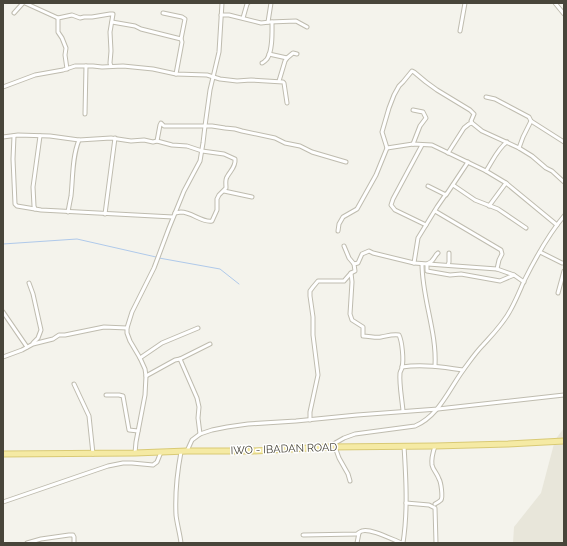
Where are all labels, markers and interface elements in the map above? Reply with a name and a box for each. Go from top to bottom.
street label: IWO - IBADAN ROAD [231,441,338,457]

